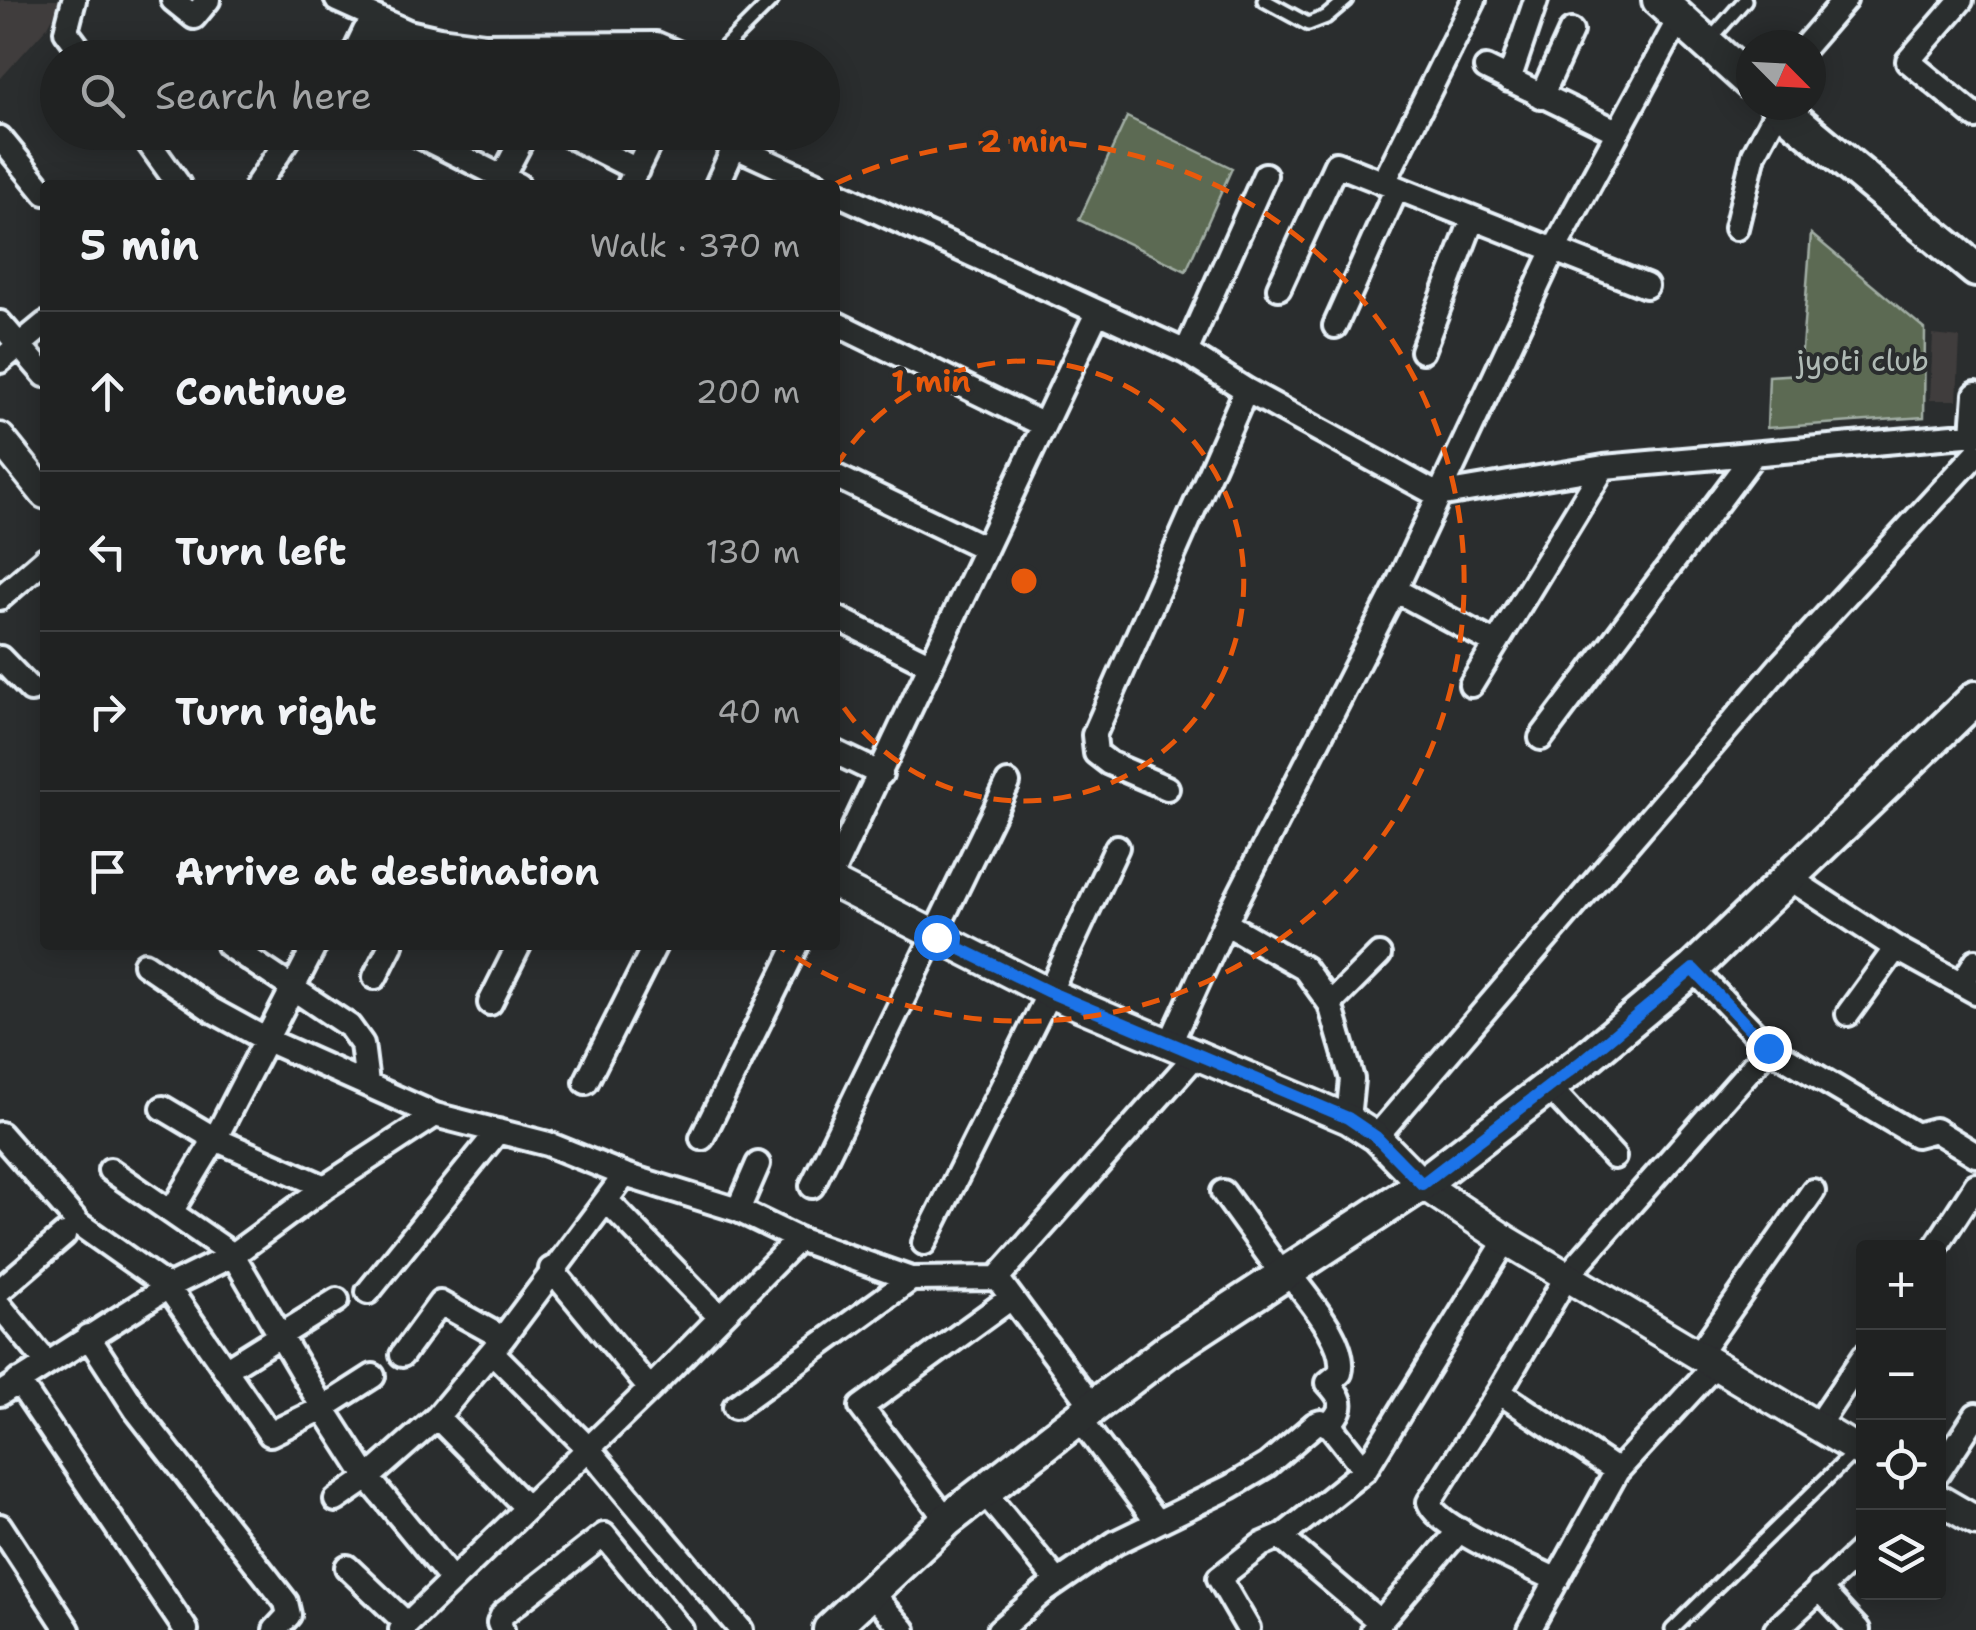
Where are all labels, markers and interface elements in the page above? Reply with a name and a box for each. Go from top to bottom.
north arrow [1736,30,1826,120]
search box [40,40,840,150]
icon: search [75,68,130,123]
text: Search here [155,70,372,121]
text: 2 min [980,121,1068,162]
text: 5 min [80,217,199,273]
text: Walk · 370 m [590,224,800,267]
park label: jyoti club [1795,340,1929,381]
text: 1 min [891,361,971,402]
icon: ahead [80,364,135,419]
text: Continue [175,366,347,417]
text: 200 m [696,370,800,413]
icon: left [80,524,135,579]
text: Turn left [175,526,347,577]
text: 130 m [705,530,800,573]
centre of rings [1006,563,1042,599]
icon: right [80,684,135,739]
text: Turn right [175,686,377,737]
text: 40 m [717,690,800,733]
icon: arrive [80,844,135,899]
text: Arrive at destination [175,846,599,897]
route start [914,915,960,961]
route end [1746,1026,1792,1072]
map controls [1856,1240,1946,1600]
button: + [1856,1240,1946,1330]
button: − [1856,1330,1946,1420]
button: locate [1856,1420,1946,1510]
button: layers [1856,1510,1946,1600]

